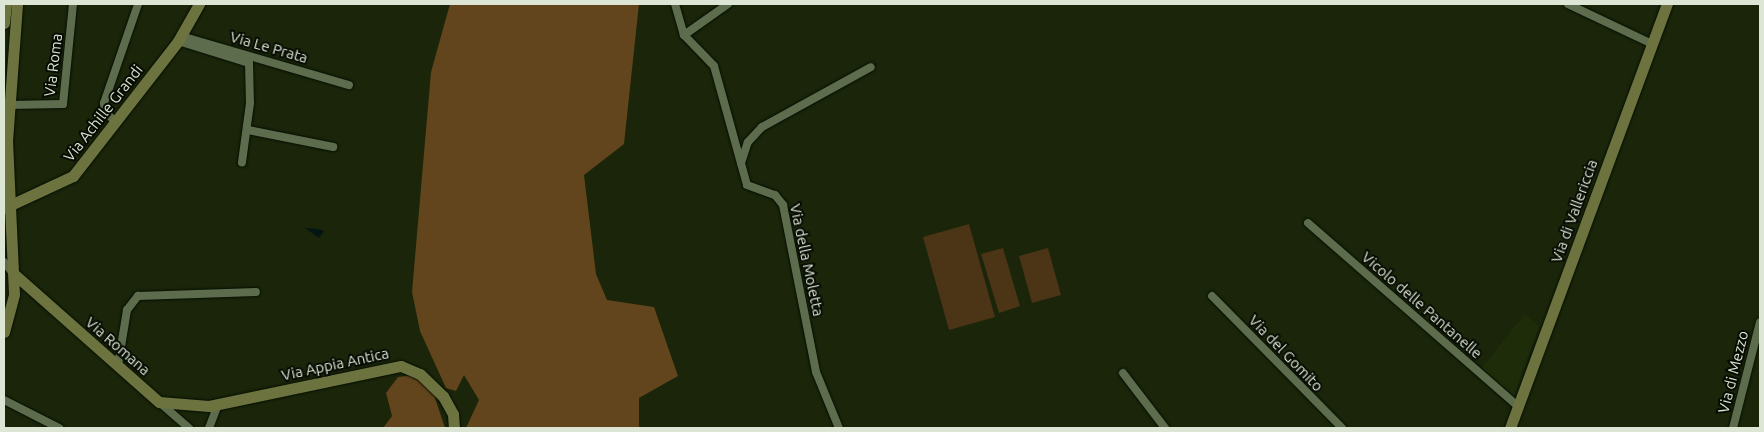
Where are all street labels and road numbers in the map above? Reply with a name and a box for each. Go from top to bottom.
street label: Via Le Prata [228,27,310,67]
street label: Via Roma [40,32,66,98]
street label: Via Achille Grandi [60,61,146,165]
street label: Via di Vallericcia [1547,157,1601,265]
street label: Via della Moletta [786,202,828,318]
street label: Vicolo delle Pantanelle [1358,248,1486,362]
street label: Via del Gomito [1245,311,1327,395]
street label: Via Romana [82,313,154,379]
street label: Via di Mezzo [1714,329,1752,415]
street label: Via Appia Antica [280,344,390,384]

